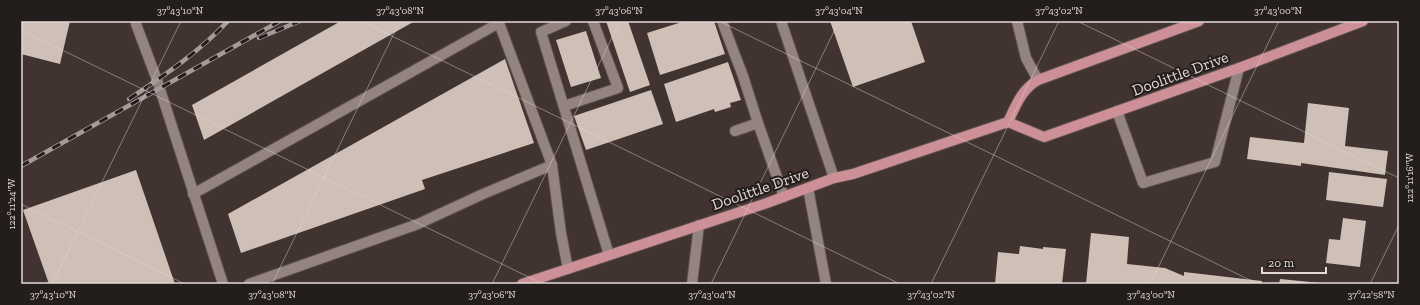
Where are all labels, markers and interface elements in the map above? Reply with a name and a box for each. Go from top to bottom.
text: 37°43'10"N [157,5,204,17]
text: 37°43'08"N [376,5,424,17]
text: 37°43'06"N [595,5,643,17]
text: 37°43'04"N [815,5,863,17]
text: 37°43'02"N [1035,5,1083,17]
text: 37°43'00"N [1254,5,1303,17]
street label: Doolittle Drive [1129,47,1231,100]
text: 122°11'16"W [1404,152,1416,203]
street label: Doolittle Drive [709,163,811,214]
text: 122°11'24"W [6,178,18,229]
scale bar [1262,249,1326,275]
text: 20 m [1268,256,1295,270]
text: 37°43'10"N [30,289,77,301]
text: 37°43'08"N [248,289,296,301]
text: 37°43'06"N [468,289,516,301]
text: 37°43'04"N [688,289,736,301]
text: 37°43'02"N [907,289,955,301]
text: 37°43'00"N [1127,289,1176,301]
text: 37°42'58"N [1347,289,1395,301]

